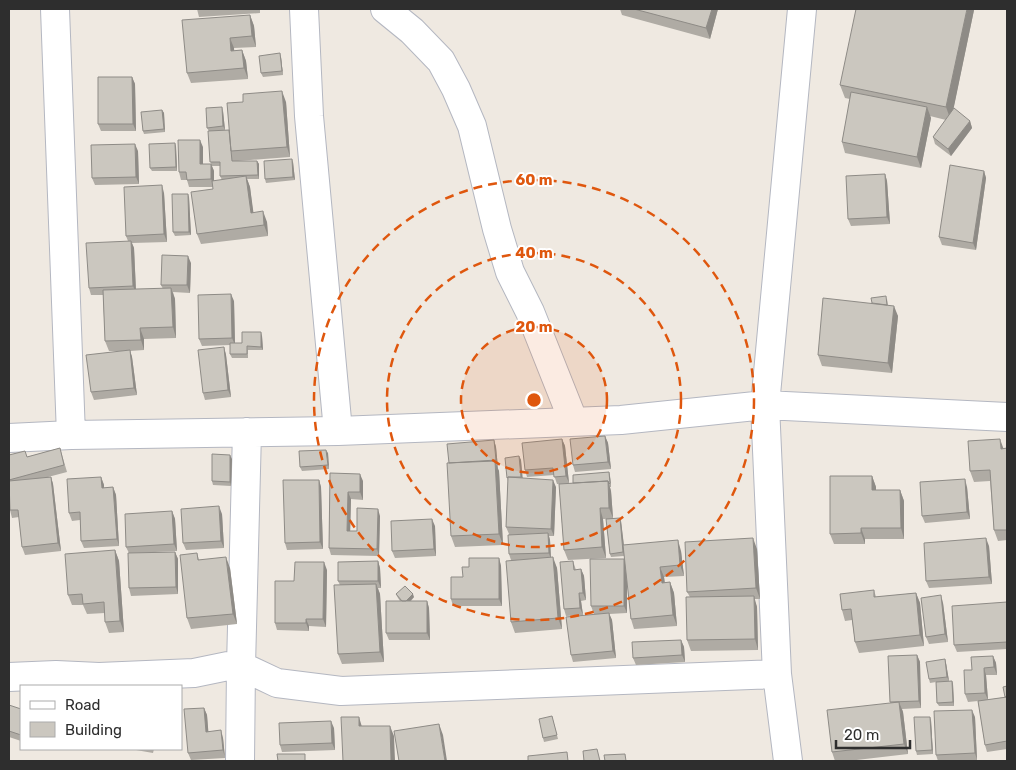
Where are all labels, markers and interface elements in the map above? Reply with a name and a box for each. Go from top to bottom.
text: 60 m [516,171,552,189]
text: 40 m [515,244,553,262]
text: 20 m [516,318,552,336]
centre of rings [525,391,543,409]
legend [20,685,182,750]
text: Road [65,696,101,714]
scale bar [836,718,910,750]
text: Building [65,721,122,739]
text: 20 m [844,726,879,744]

